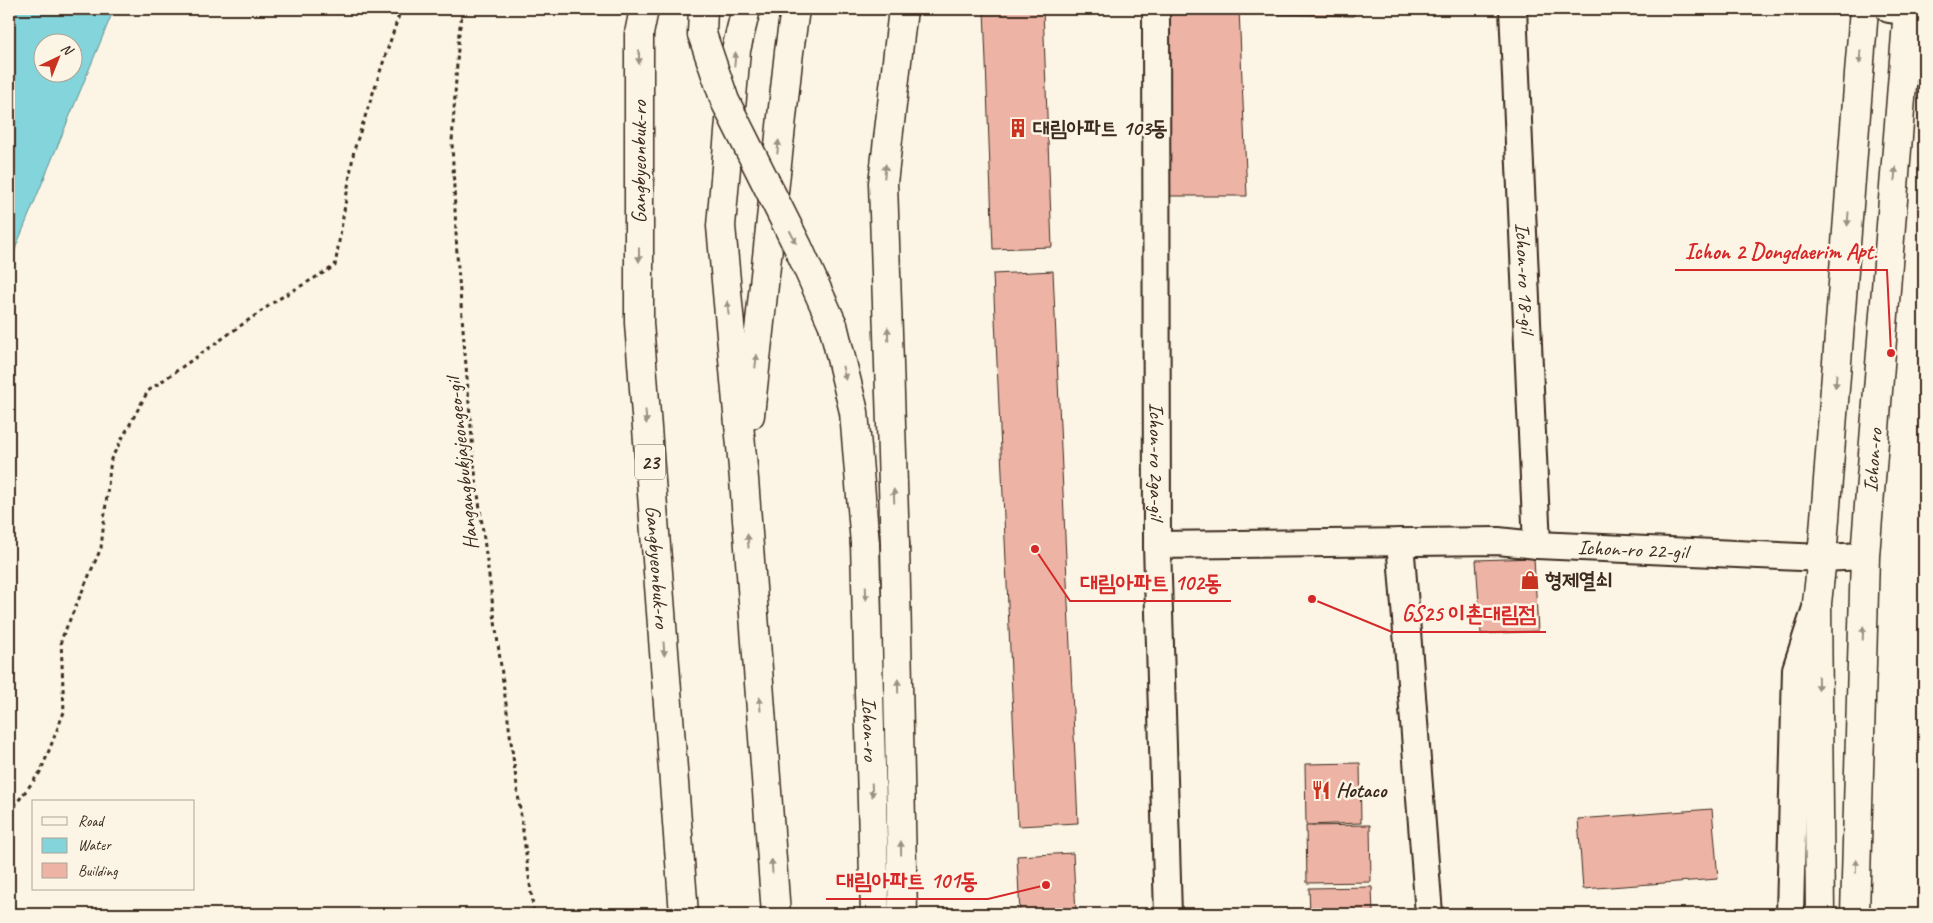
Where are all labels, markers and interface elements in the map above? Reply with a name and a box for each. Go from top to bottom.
north arrow [32,32,82,82]
text: N [58,40,77,60]
one-way arrow [635,49,643,65]
one-way arrow [1856,50,1864,66]
one-way arrow [732,51,740,67]
street label: Gangbyeonbuk-ro [626,99,652,223]
place label: 대림아파트 103동 [1033,115,1168,141]
building icon: 대림아파트 103동 [1007,117,1029,139]
one-way arrow [774,139,782,155]
one-way arrow [881,163,889,179]
one-way arrow [1891,166,1899,182]
one-way arrow [1844,212,1852,228]
street label: Ichon-ro 18-gil [1510,222,1541,337]
one-way arrow [789,230,797,245]
callout: Ichon 2 Dongdaerim Apt. [1675,233,1887,270]
text: Ichon 2 Dongdaerim Apt. [1685,238,1878,266]
one-way arrow [635,247,643,263]
one-way arrow [724,300,732,316]
one-way arrow [884,325,892,341]
one-way arrow [752,352,760,368]
one-way arrow [840,365,848,380]
street label: Hangangbukjajeongeo-gil [440,373,484,551]
one-way arrow [1831,374,1839,390]
street label: Ichon-ro 2ga-gil [1144,402,1170,523]
one-way arrow [642,409,650,425]
street label: Ichon-ro [1857,426,1888,493]
road number: 23 [635,444,665,480]
one-way arrow [889,488,897,504]
street label: Gangbyeonbuk-ro [640,504,675,631]
one-way arrow [744,533,752,549]
street label: Ichon-ro 22-gil [1577,534,1692,565]
callout: 대림아파트 102동 [1070,564,1231,601]
place label: 형제열쇠 [1545,567,1613,593]
text: 대림아파트 102동 [1080,569,1222,597]
shop icon: 형제열쇠 [1519,569,1541,591]
one-way arrow [862,585,870,601]
callout: GS25 이촌대림점 [1392,595,1546,632]
text: GS25 이촌대림점 [1402,600,1537,628]
one-way arrow [1859,625,1867,641]
one-way arrow [660,641,668,657]
one-way arrow [1814,675,1822,691]
one-way arrow [894,677,902,693]
one-way arrow [756,695,764,711]
street label: Ichon-ro [856,697,884,763]
place label: Hotaco [1336,777,1388,803]
restaurant icon: Hotaco [1310,779,1332,801]
one-way arrow [868,783,876,799]
legend [32,800,195,890]
text: Road [78,812,105,831]
text: Water [78,836,112,855]
one-way arrow [897,840,905,856]
one-way arrow [768,857,776,873]
one-way arrow [1852,857,1860,873]
text: Building [78,862,118,881]
callout: 대림아파트 101동 [826,862,988,899]
text: 대림아파트 101동 [836,867,978,895]

